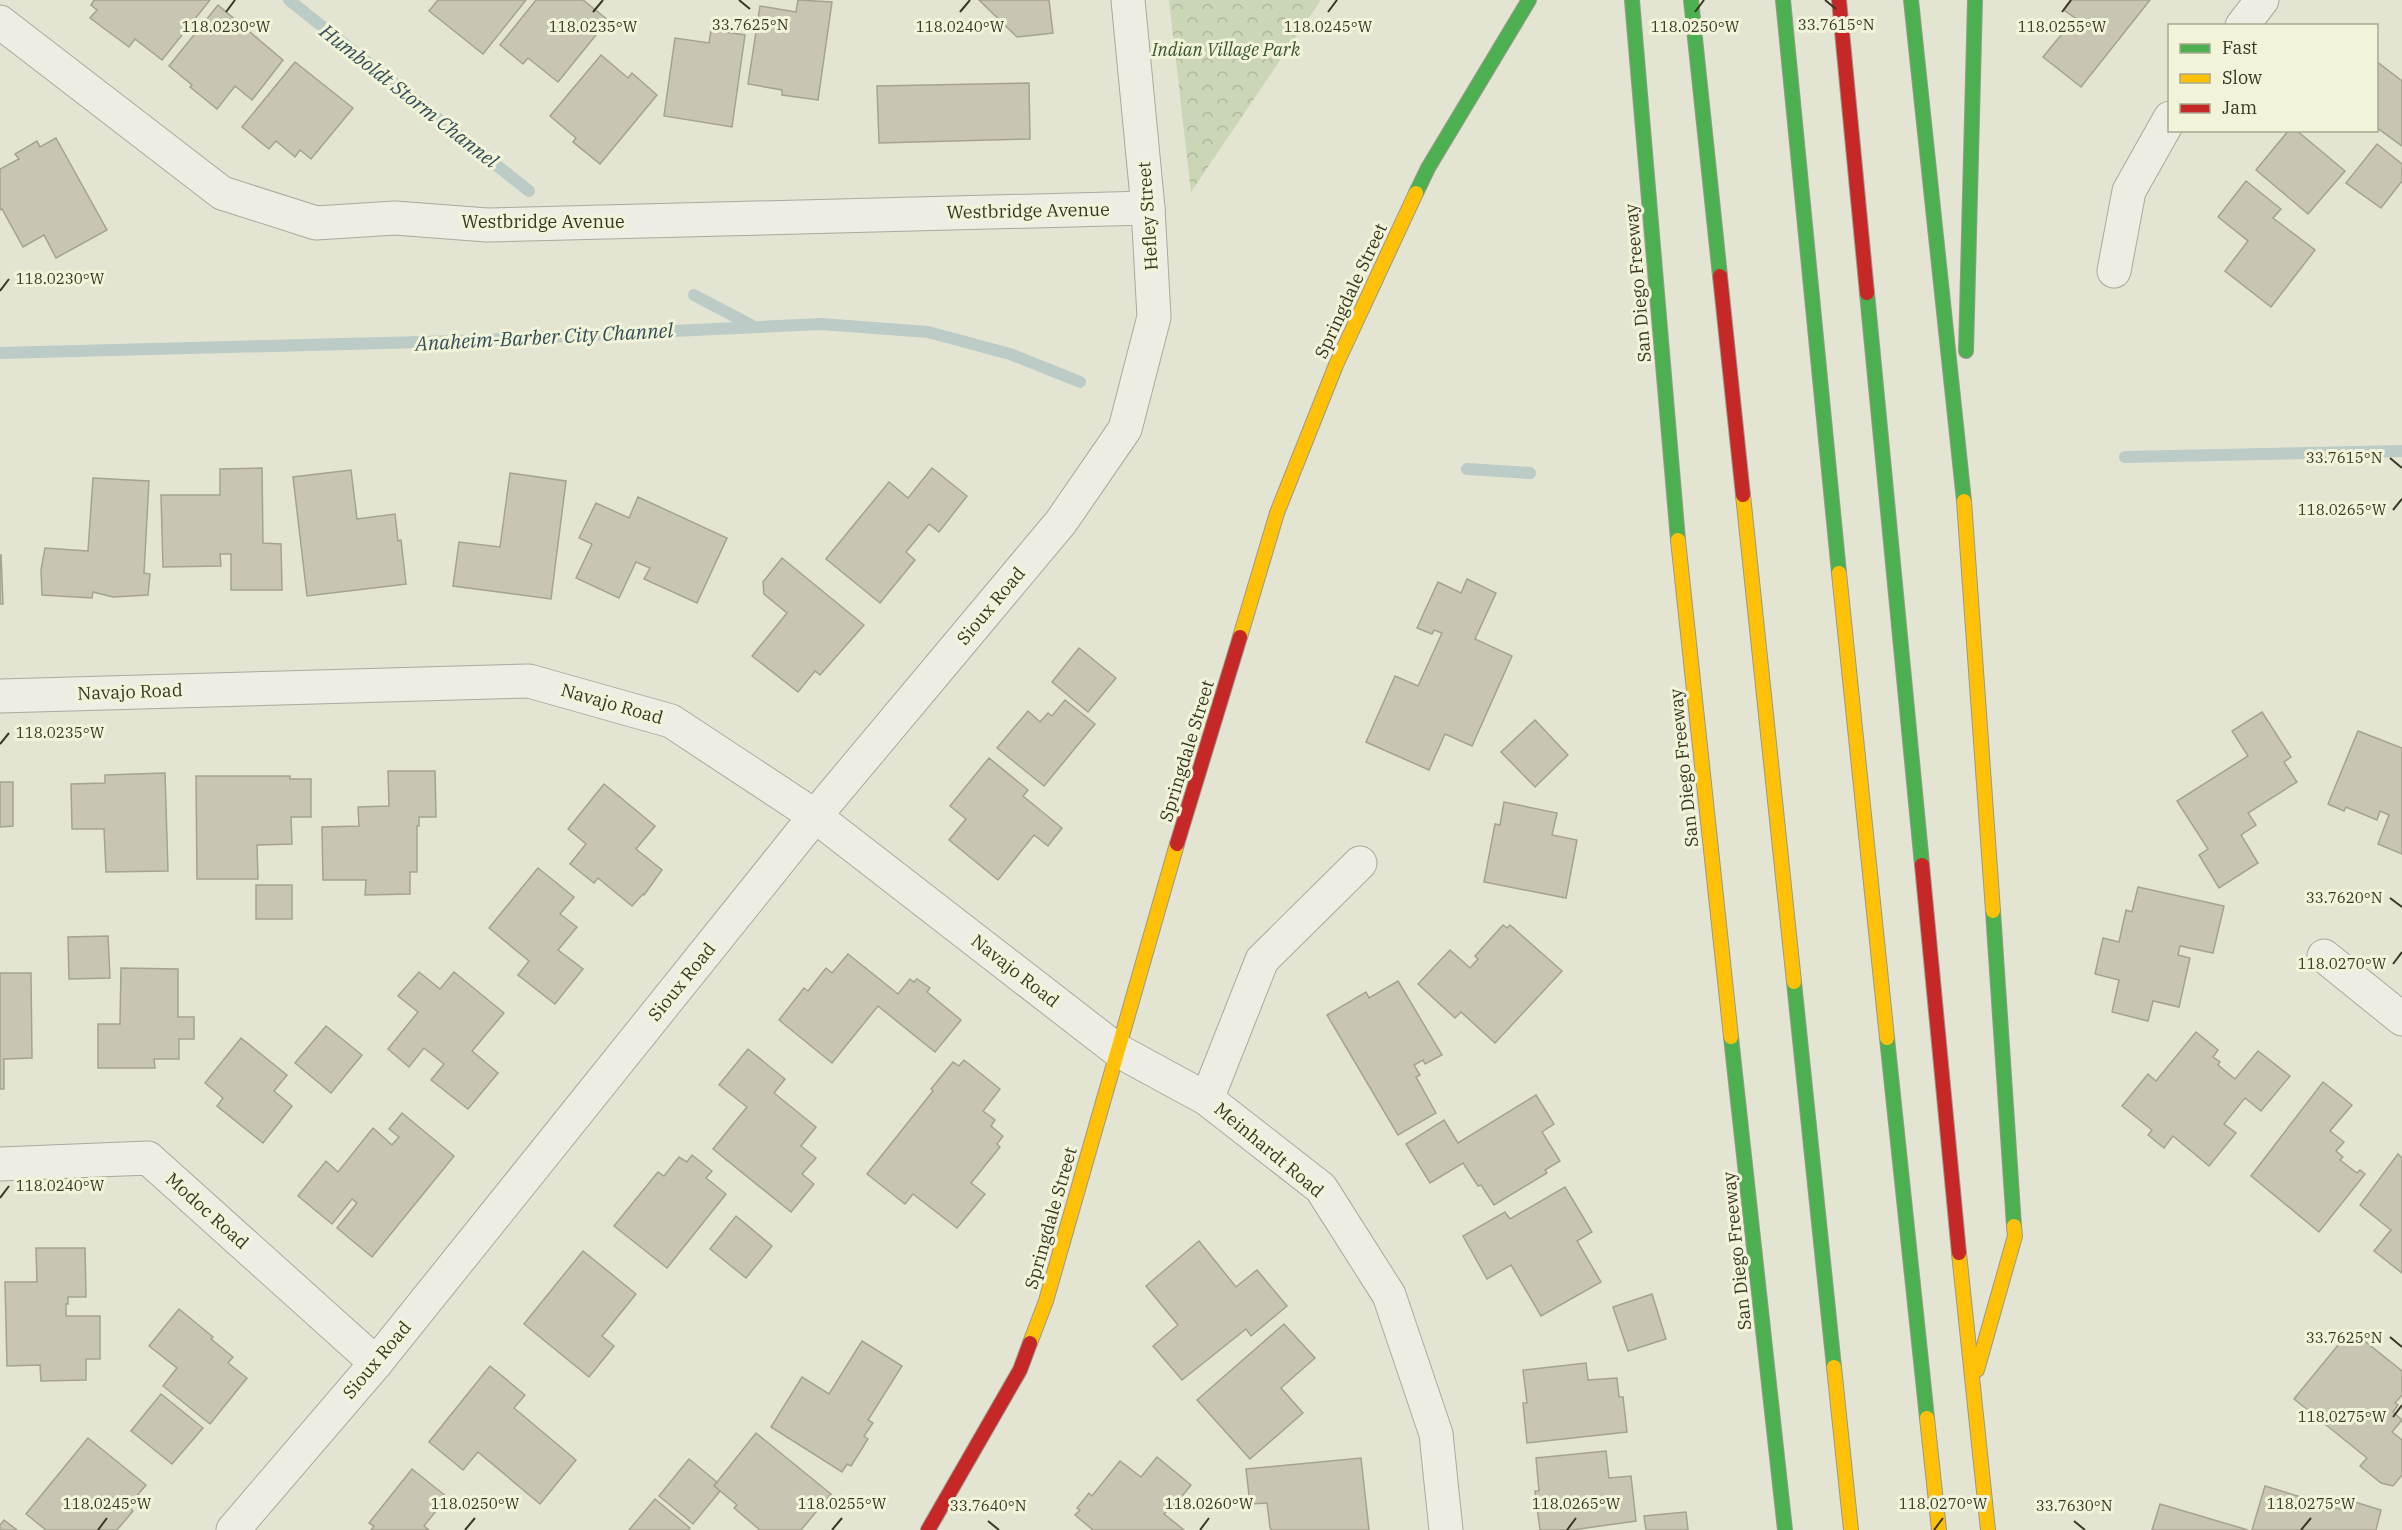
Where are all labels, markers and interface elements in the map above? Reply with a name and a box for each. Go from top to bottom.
text: 33.7625°N [712,15,788,34]
text: 33.7615°N [1798,15,1874,34]
text: 118.0230°W [182,17,271,36]
water label: Humboldt Storm Channel [314,17,504,174]
text: 118.0235°W [549,17,638,36]
text: 118.0240°W [916,17,1005,36]
text: 118.0245°W [1284,17,1373,36]
text: 118.0250°W [1651,17,1740,36]
text: 118.0255°W [2018,17,2107,36]
legend [2168,24,2378,132]
text: Fast [2222,36,2257,59]
park label: Indian Village Park [1151,38,1301,61]
text: Slow [2222,66,2262,89]
text: Jam [2222,96,2257,119]
street label: Hefley Street [1132,161,1163,271]
street label: Westbridge Avenue [946,198,1110,223]
street label: San Diego Freeway [1619,202,1656,363]
street label: Westbridge Avenue [461,210,625,233]
street label: Springdale Street [1309,219,1392,362]
text: 118.0230°W [16,269,105,288]
water label: Anaheim-Barber City Channel [412,316,674,357]
text: 33.7615°N [2306,448,2382,467]
text: 118.0265°W [2298,500,2387,519]
street label: Sioux Road [951,562,1030,649]
street label: Springdale Street [1154,677,1219,824]
street label: Navajo Road [77,678,183,705]
street label: Navajo Road [558,678,666,729]
street label: San Diego Freeway [1664,687,1703,848]
text: 118.0235°W [16,723,105,742]
text: 33.7620°N [2306,888,2382,907]
street label: Navajo Road [967,929,1064,1012]
street label: Sioux Road [643,938,720,1026]
text: 118.0270°W [2298,954,2387,973]
street label: Meinhardt Road [1210,1097,1329,1202]
street label: Springdale Street [1019,1144,1082,1292]
street label: Modoc Road [161,1167,254,1254]
street label: San Diego Freeway [1717,1170,1756,1331]
text: 118.0240°W [16,1176,105,1195]
street label: Sioux Road [337,1316,416,1403]
text: 33.7625°N [2306,1328,2382,1347]
text: 118.0275°W [2298,1407,2387,1426]
text: 118.0245°W [63,1494,152,1513]
text: 118.0250°W [431,1494,520,1513]
text: 118.0255°W [798,1494,887,1513]
text: 118.0260°W [1165,1494,1254,1513]
text: 118.0265°W [1532,1494,1621,1513]
text: 118.0270°W [1899,1494,1988,1513]
text: 118.0275°W [2267,1494,2356,1513]
text: 33.7640°N [950,1496,1026,1515]
text: 33.7630°N [2036,1496,2112,1515]

